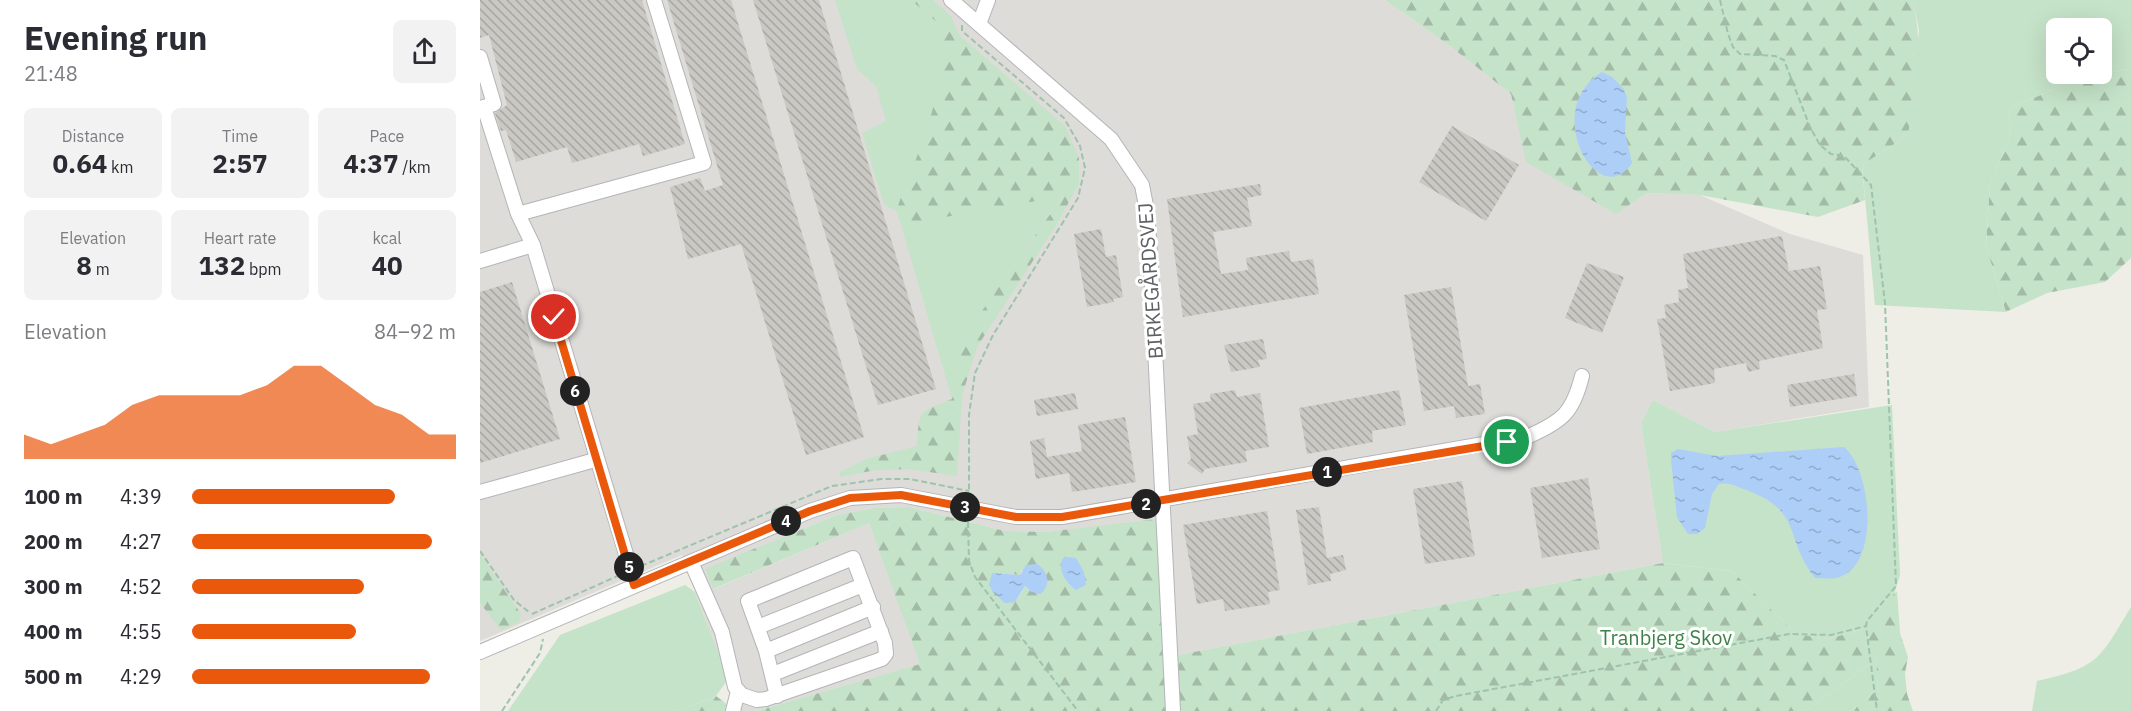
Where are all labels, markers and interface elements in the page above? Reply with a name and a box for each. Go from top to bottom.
text: Evening run [24,16,208,59]
map controls [2046,18,2112,84]
button: locate [2046,18,2112,84]
button: share [393,20,456,83]
text: 21:48 [24,60,78,87]
text: Distance [62,126,124,146]
text: Time [222,126,258,146]
text: Pace [370,126,404,146]
text: 0.64 [52,146,107,180]
text: 2:57 [212,146,268,180]
text: 4:37 [343,146,399,180]
text: km [107,157,134,177]
text: /km [399,157,431,177]
street label: BIRKEGÅRDSVEJ [1131,202,1169,360]
text: Elevation [60,228,126,248]
text: Heart rate [204,228,276,248]
text: kcal [372,228,402,248]
text: 8 [76,248,92,282]
text: 132 [198,248,245,282]
text: 40 [371,248,403,282]
text: m [92,259,110,279]
text: bpm [245,259,282,279]
pin [528,291,579,342]
icon: check [537,300,570,333]
text: Elevation [24,318,107,345]
text: 84–92 m [374,318,456,345]
pin: 6 [560,376,590,406]
text: 6 [570,381,580,401]
pin [1481,416,1532,467]
icon: arrive [1490,425,1523,458]
pin: 1 [1312,457,1342,487]
text: 1 [1322,462,1332,482]
text: 100 m [24,483,83,510]
text: 4:39 [120,483,162,510]
pin: 2 [1131,489,1161,519]
pin: 3 [950,492,980,522]
text: 2 [1141,494,1151,514]
text: 3 [960,497,970,517]
pin: 4 [771,506,801,536]
text: 4 [781,511,791,531]
text: 200 m [24,528,83,555]
text: 4:27 [120,528,162,555]
pin: 5 [614,552,644,582]
text: 5 [624,557,634,577]
text: 300 m [24,573,83,600]
text: 4:52 [120,573,162,600]
text: 400 m [24,618,83,645]
text: 4:55 [120,618,162,645]
park label: Tranbjerg Skov [1600,624,1732,651]
text: 500 m [24,663,83,690]
text: 4:29 [120,663,162,690]

